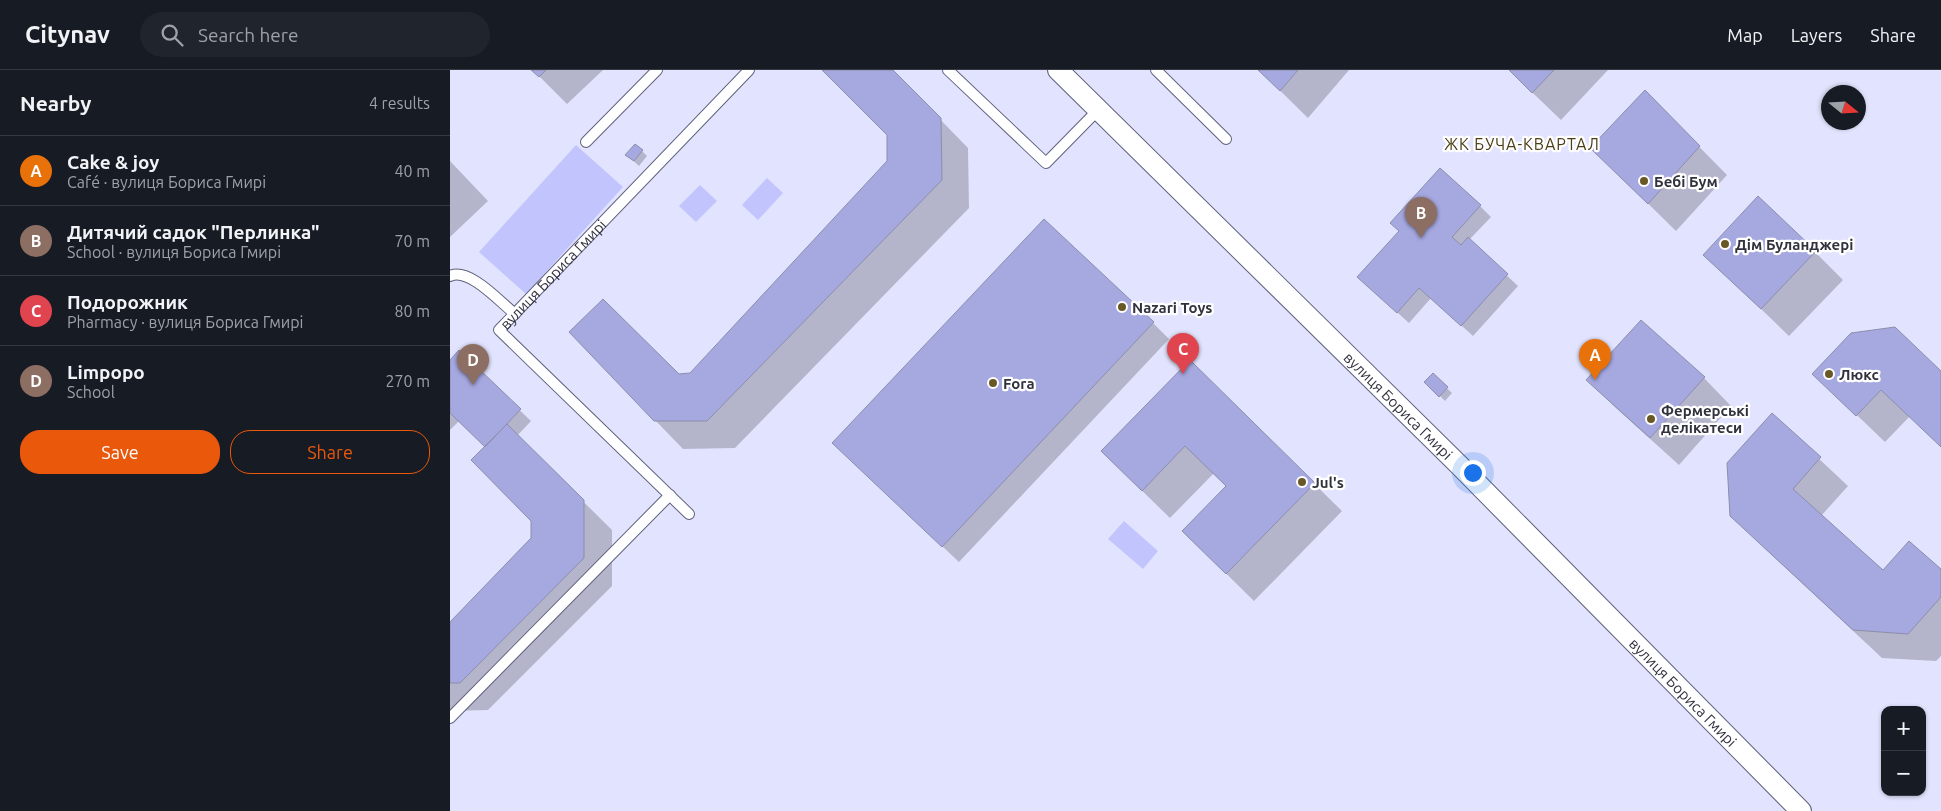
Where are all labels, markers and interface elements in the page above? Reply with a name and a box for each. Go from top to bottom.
search box [140,12,490,57]
text: Citynav [25,21,110,48]
icon: search [158,21,186,49]
text: Search here [198,24,298,46]
text: Map [1727,25,1763,45]
text: Layers [1791,25,1842,45]
text: Share [1870,25,1916,45]
north arrow [1821,85,1866,130]
text: Nearby [20,91,91,115]
text: 4 results [369,94,430,112]
district label: ЖК БУЧА-КВАРТАЛ [1444,135,1600,153]
text: Cake & joy [67,151,159,173]
text: A [30,162,42,180]
text: 40 m [394,162,430,180]
text: Café · вулиця Бориса Гмирі [67,173,266,191]
place label: Бебі Бум [1654,173,1718,190]
marker: Бебі Бум [1638,175,1650,187]
pin: B [1405,197,1437,238]
street label: вулиця Бориса Гмирі [496,216,609,332]
text: Дитячий садок "Перлинка" [67,221,320,243]
text: B [31,232,41,250]
text: 70 m [394,232,430,250]
place label: Дім Буланджері [1735,236,1853,253]
marker: Дім Буланджері [1719,238,1731,250]
text: School · вулиця Бориса Гмирі [67,243,281,261]
text: Подорожник [67,291,188,313]
place label: Nazari Toys [1132,299,1212,316]
marker: Nazari Toys [1116,301,1128,313]
text: C [31,302,41,320]
text: 80 m [394,302,430,320]
text: Pharmacy · вулиця Бориса Гмирі [67,313,304,331]
pin: C [1167,333,1199,374]
pin: A [1579,339,1611,380]
pin: D [457,344,489,385]
street label: вулиця Бориса Гмирі [1341,348,1456,462]
text: Limpopo [67,361,145,383]
place label: Люкс [1839,366,1879,383]
marker: Люкс [1823,368,1835,380]
text: D [30,372,42,390]
text: 270 m [385,372,430,390]
place label: Fora [1003,375,1035,392]
marker: Fora [987,377,999,389]
text: School [67,383,115,401]
place label: Фермерські делікатеси [1661,402,1749,436]
marker: Фермерські делікатеси [1645,413,1657,425]
button: Save [20,430,220,474]
button: Share [230,430,430,474]
your location [1460,460,1486,486]
place label: Jul's [1312,474,1344,491]
marker: Jul's [1296,476,1308,488]
street label: вулиця Бориса Гмирі [1626,634,1740,750]
map controls [1881,706,1926,796]
button: + [1881,706,1926,751]
button: − [1881,751,1926,796]

